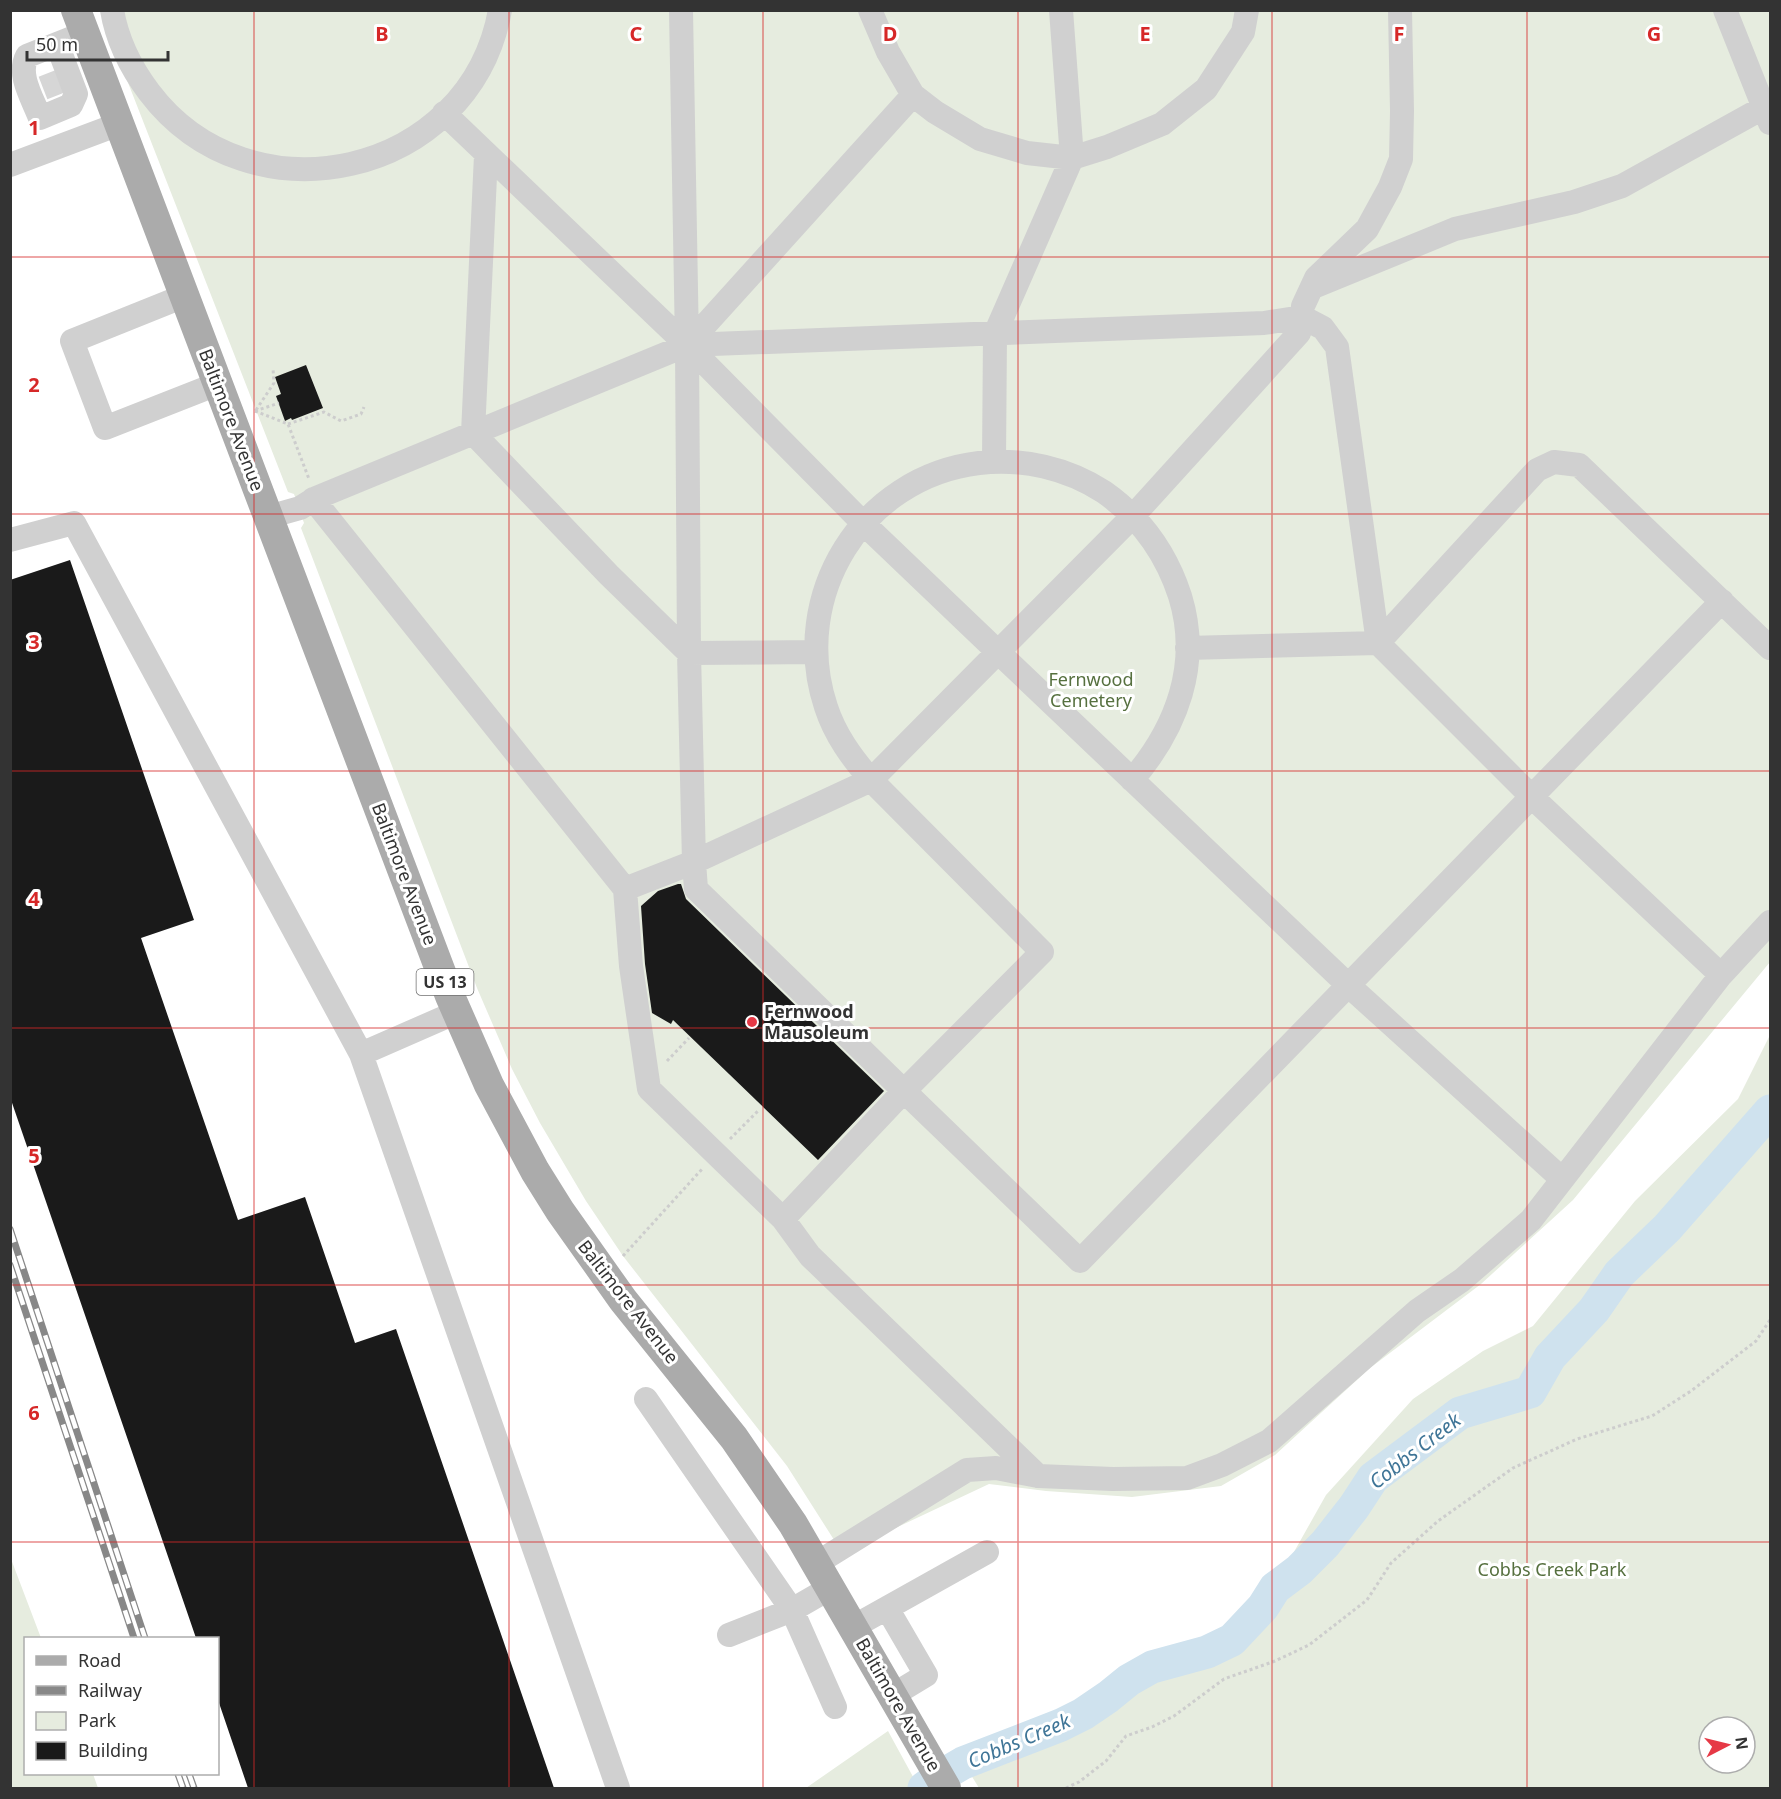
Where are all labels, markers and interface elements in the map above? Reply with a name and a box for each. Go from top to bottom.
text: B [375,20,389,47]
text: C [630,20,643,47]
text: D [883,20,897,47]
text: E [1139,20,1151,47]
text: F [1394,20,1404,47]
text: G [1647,20,1661,47]
scale bar [27,24,168,62]
text: 50 m [36,32,78,56]
text: 1 [28,114,40,141]
street label: Baltimore Avenue [194,345,270,494]
text: 2 [28,371,40,398]
text: 3 [28,628,40,655]
park label: Fernwood Cemetery [1048,667,1134,712]
street label: Baltimore Avenue [367,799,443,948]
text: 4 [28,885,40,912]
road number: US 13 [416,969,474,995]
place label: Fernwood Mausoleum [764,999,869,1044]
marker: Fernwood Mausoleum [745,1015,759,1029]
text: 5 [28,1142,40,1169]
street label: Baltimore Avenue [573,1235,685,1368]
text: 6 [28,1399,40,1426]
water label: Cobbs Creek [1363,1406,1467,1495]
park label: Cobbs Creek Park [1478,1557,1627,1581]
street label: Baltimore Avenue [851,1633,947,1776]
legend [24,1637,219,1775]
text: Road [78,1648,121,1672]
text: Railway [78,1678,143,1702]
water label: Cobbs Creek [963,1706,1075,1774]
text: Park [78,1708,116,1732]
north arrow [1697,1715,1757,1775]
text: N [1730,1735,1754,1751]
text: Building [78,1738,148,1762]

